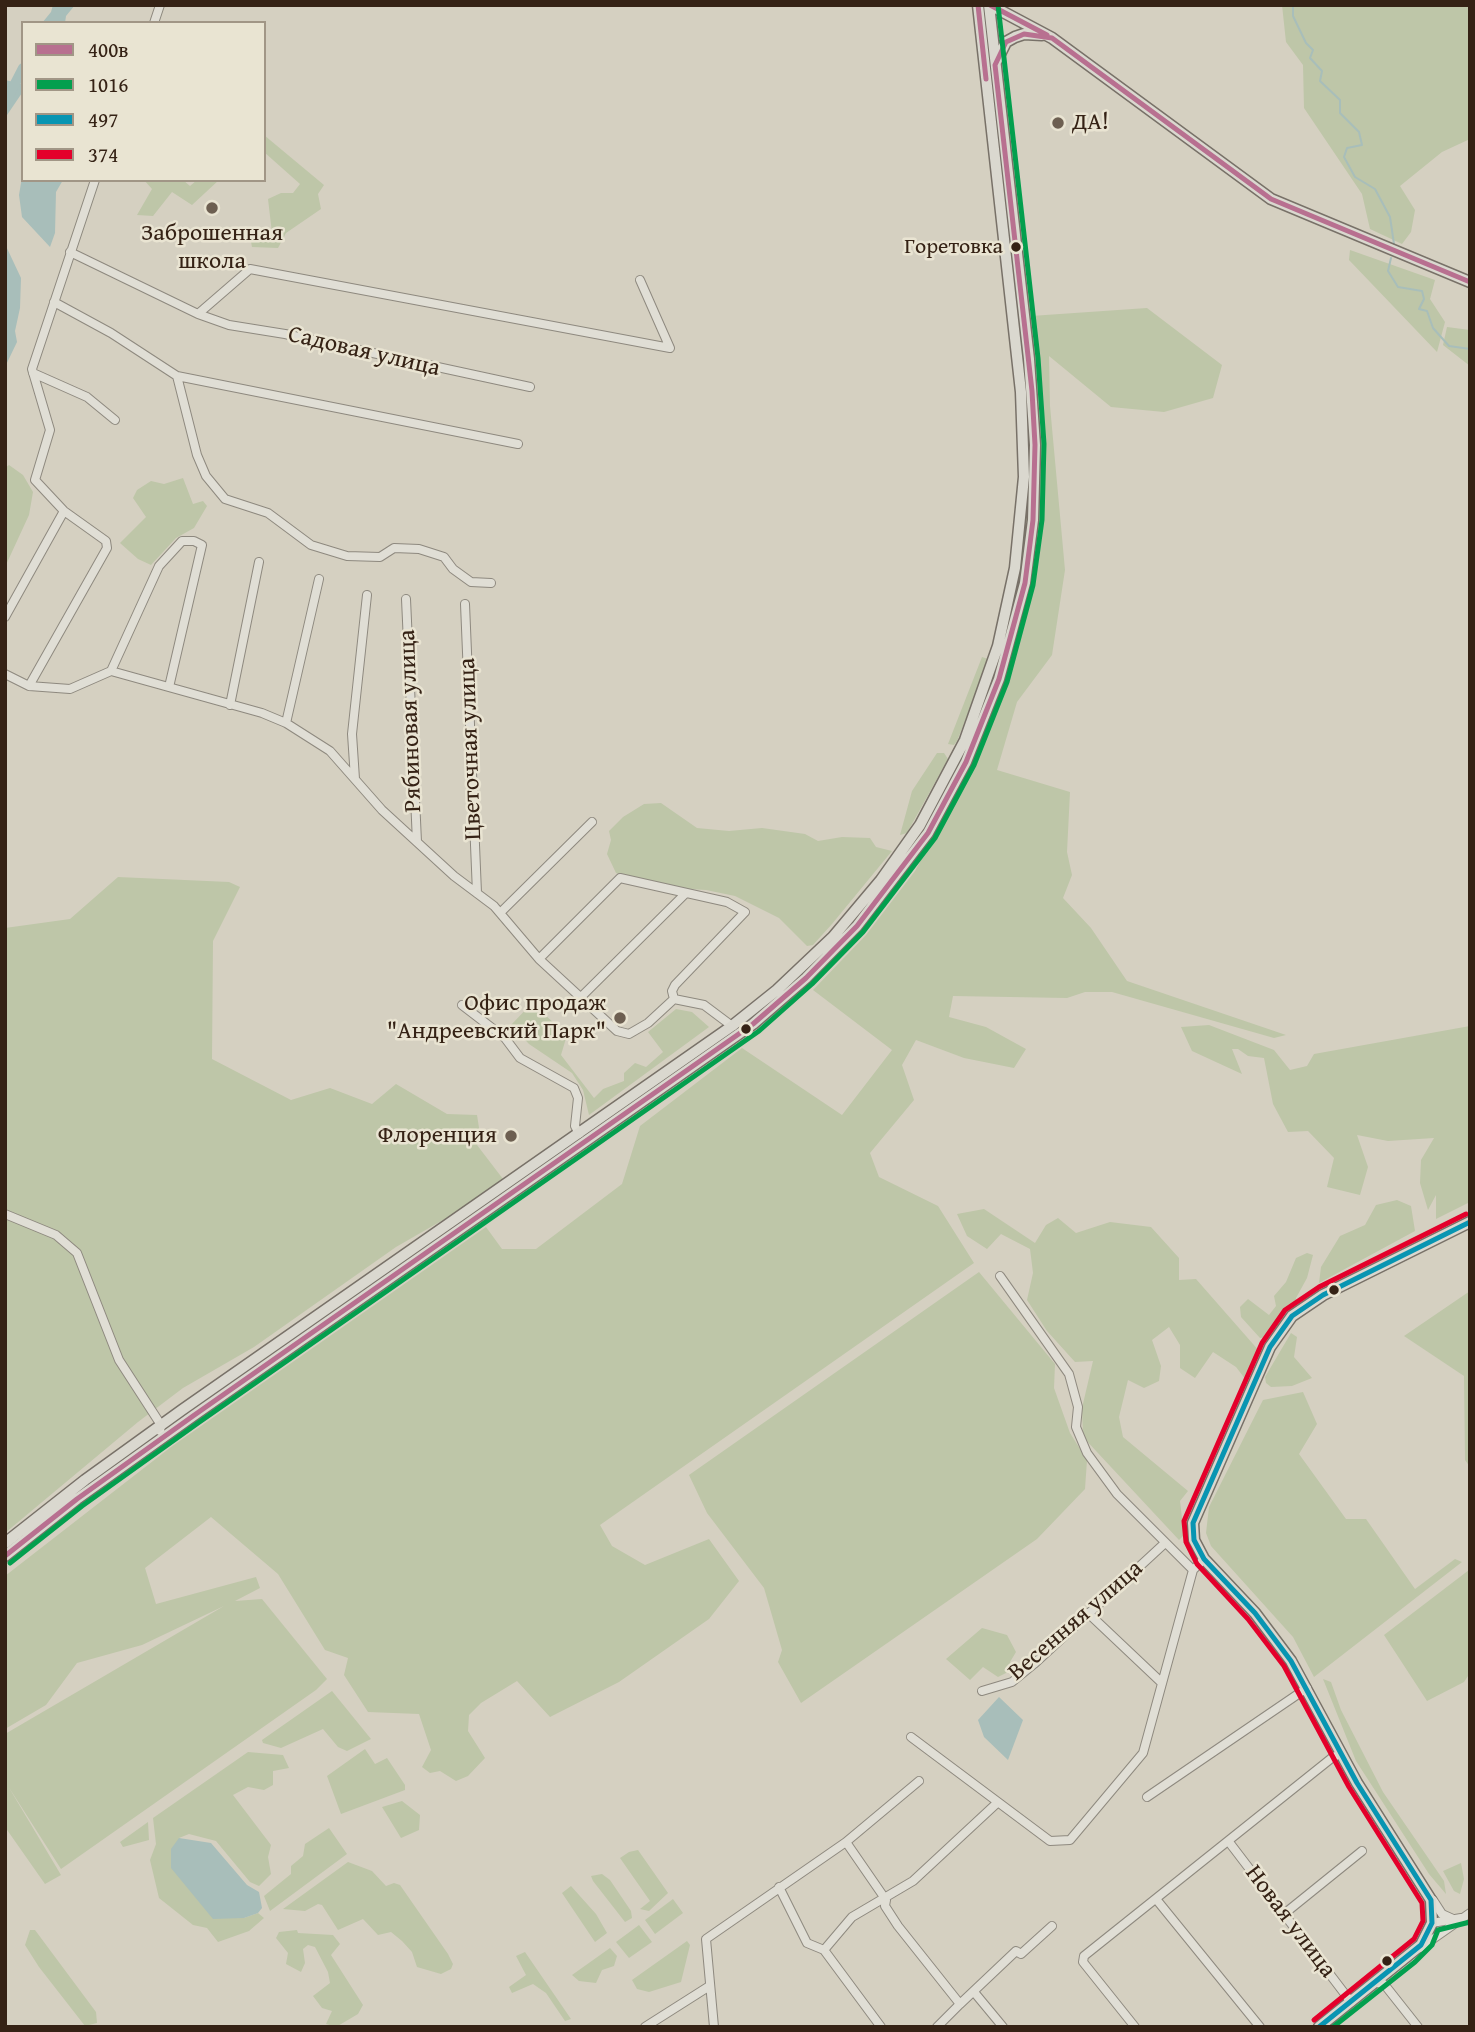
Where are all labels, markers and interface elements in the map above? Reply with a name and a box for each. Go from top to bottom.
legend [21,21,266,182]
text: 400в [88,34,129,65]
text: 1016 [88,69,128,100]
text: 497 [88,104,118,135]
place label: ДА! [1072,109,1109,137]
marker: ДА! [1050,115,1066,131]
text: 374 [88,139,118,170]
marker: Заброшенная школа [204,200,220,216]
place label: Заброшенная школа [141,220,283,276]
place label: Горетовка [904,234,1003,260]
marker: Горетовка [1009,240,1023,254]
street label: Садовая улица [285,321,443,383]
street label: Рябиновая улица [393,629,429,813]
street label: Цветочная улица [453,657,489,841]
place label: Офис продаж "Андреевский Парк" [387,990,606,1046]
marker: Офис продаж "Андреевский Парк" [612,1010,628,1026]
unlabelled marker [739,1022,753,1036]
place label: Флоренция [378,1122,497,1150]
marker: Флоренция [503,1128,519,1144]
unlabelled marker [1327,1283,1341,1297]
street label: Весенняя улица [1003,1555,1149,1687]
street label: Новая улица [1238,1860,1342,1984]
unlabelled marker [1380,1954,1394,1968]

